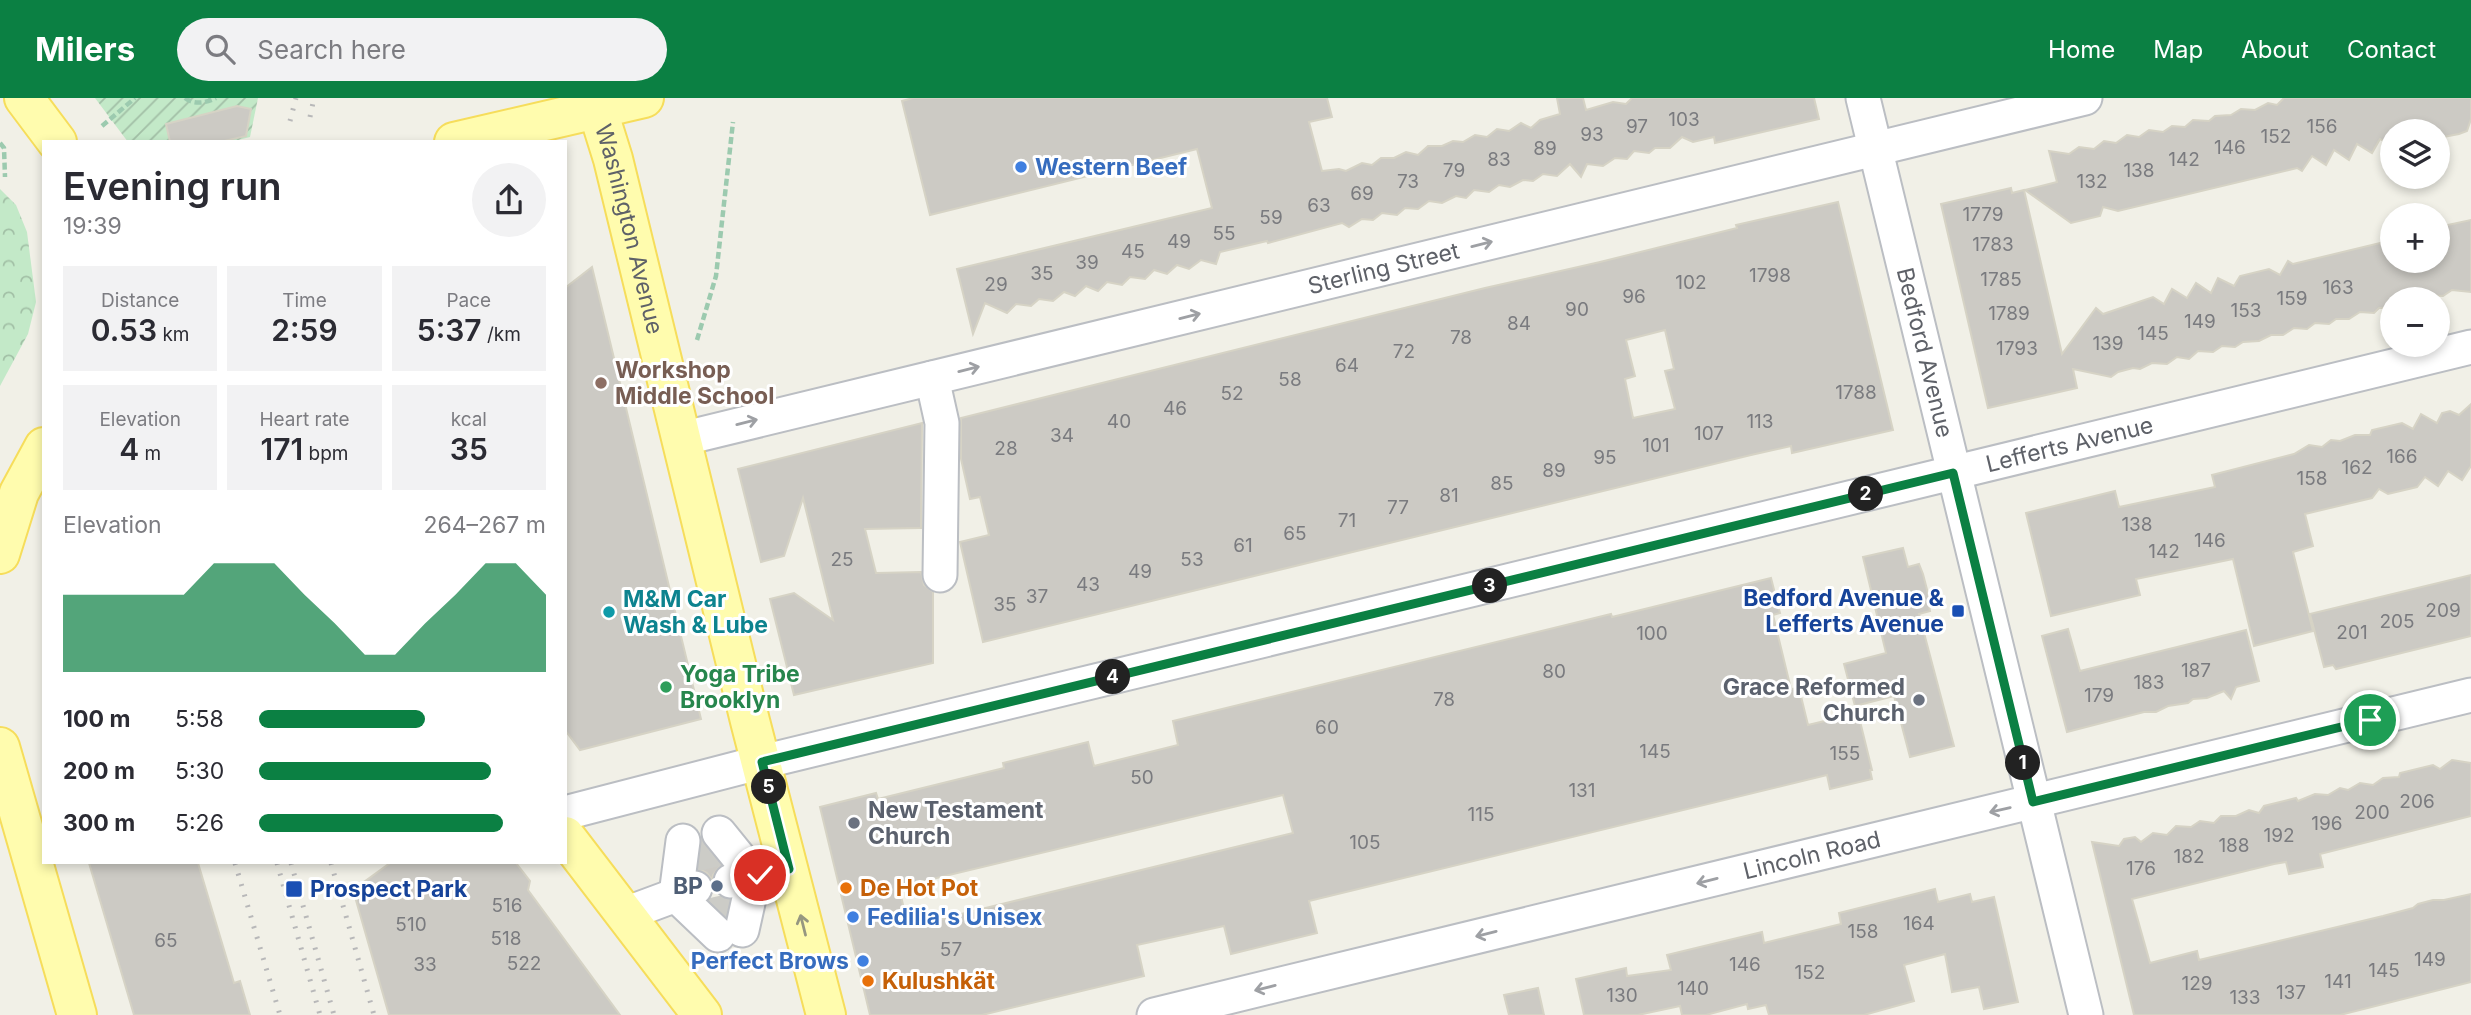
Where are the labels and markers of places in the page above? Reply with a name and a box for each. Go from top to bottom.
place label: Western Beef [1035,153,1187,181]
marker: Western Beef [1013,159,1029,175]
place label: Workshop Middle School [615,356,774,410]
marker: Workshop Middle School [593,375,609,391]
pin: 2 [1848,476,1884,512]
pin: 3 [1472,568,1508,603]
place label: Bedford Avenue & Lefferts Avenue [1743,584,1945,638]
place label: M&M Car Wash & Lube [623,585,768,639]
marker: Bedford Avenue & Lefferts Avenue [1950,603,1966,619]
marker: M&M Car Wash & Lube [601,604,617,620]
place label: Yoga Tribe Brooklyn [680,660,800,714]
pin: 4 [1096,660,1130,694]
place label: Grace Reformed Church [1723,673,1905,727]
marker: Yoga Tribe Brooklyn [658,679,674,695]
pin [2340,690,2400,750]
marker: Grace Reformed Church [1911,692,1927,708]
pin: 1 [2006,746,2040,780]
pin: 5 [752,770,786,804]
place label: New Testament Church [868,796,1044,850]
marker: New Testament Church [846,815,862,831]
pin [730,845,790,905]
place label: BP [673,872,703,900]
place label: De Hot Pot [860,874,979,902]
place label: Prospect Park [310,875,468,903]
marker: BP [709,878,725,894]
marker: Prospect Park [284,879,304,899]
marker: De Hot Pot [838,880,854,896]
place label: Fedilia's Unisex [867,903,1042,931]
marker: Fedilia's Unisex [845,909,861,925]
place label: Perfect Brows [691,947,849,975]
marker: Perfect Brows [855,953,871,969]
place label: Kulushkät [882,967,996,995]
marker: Kulushkät [860,973,876,989]

